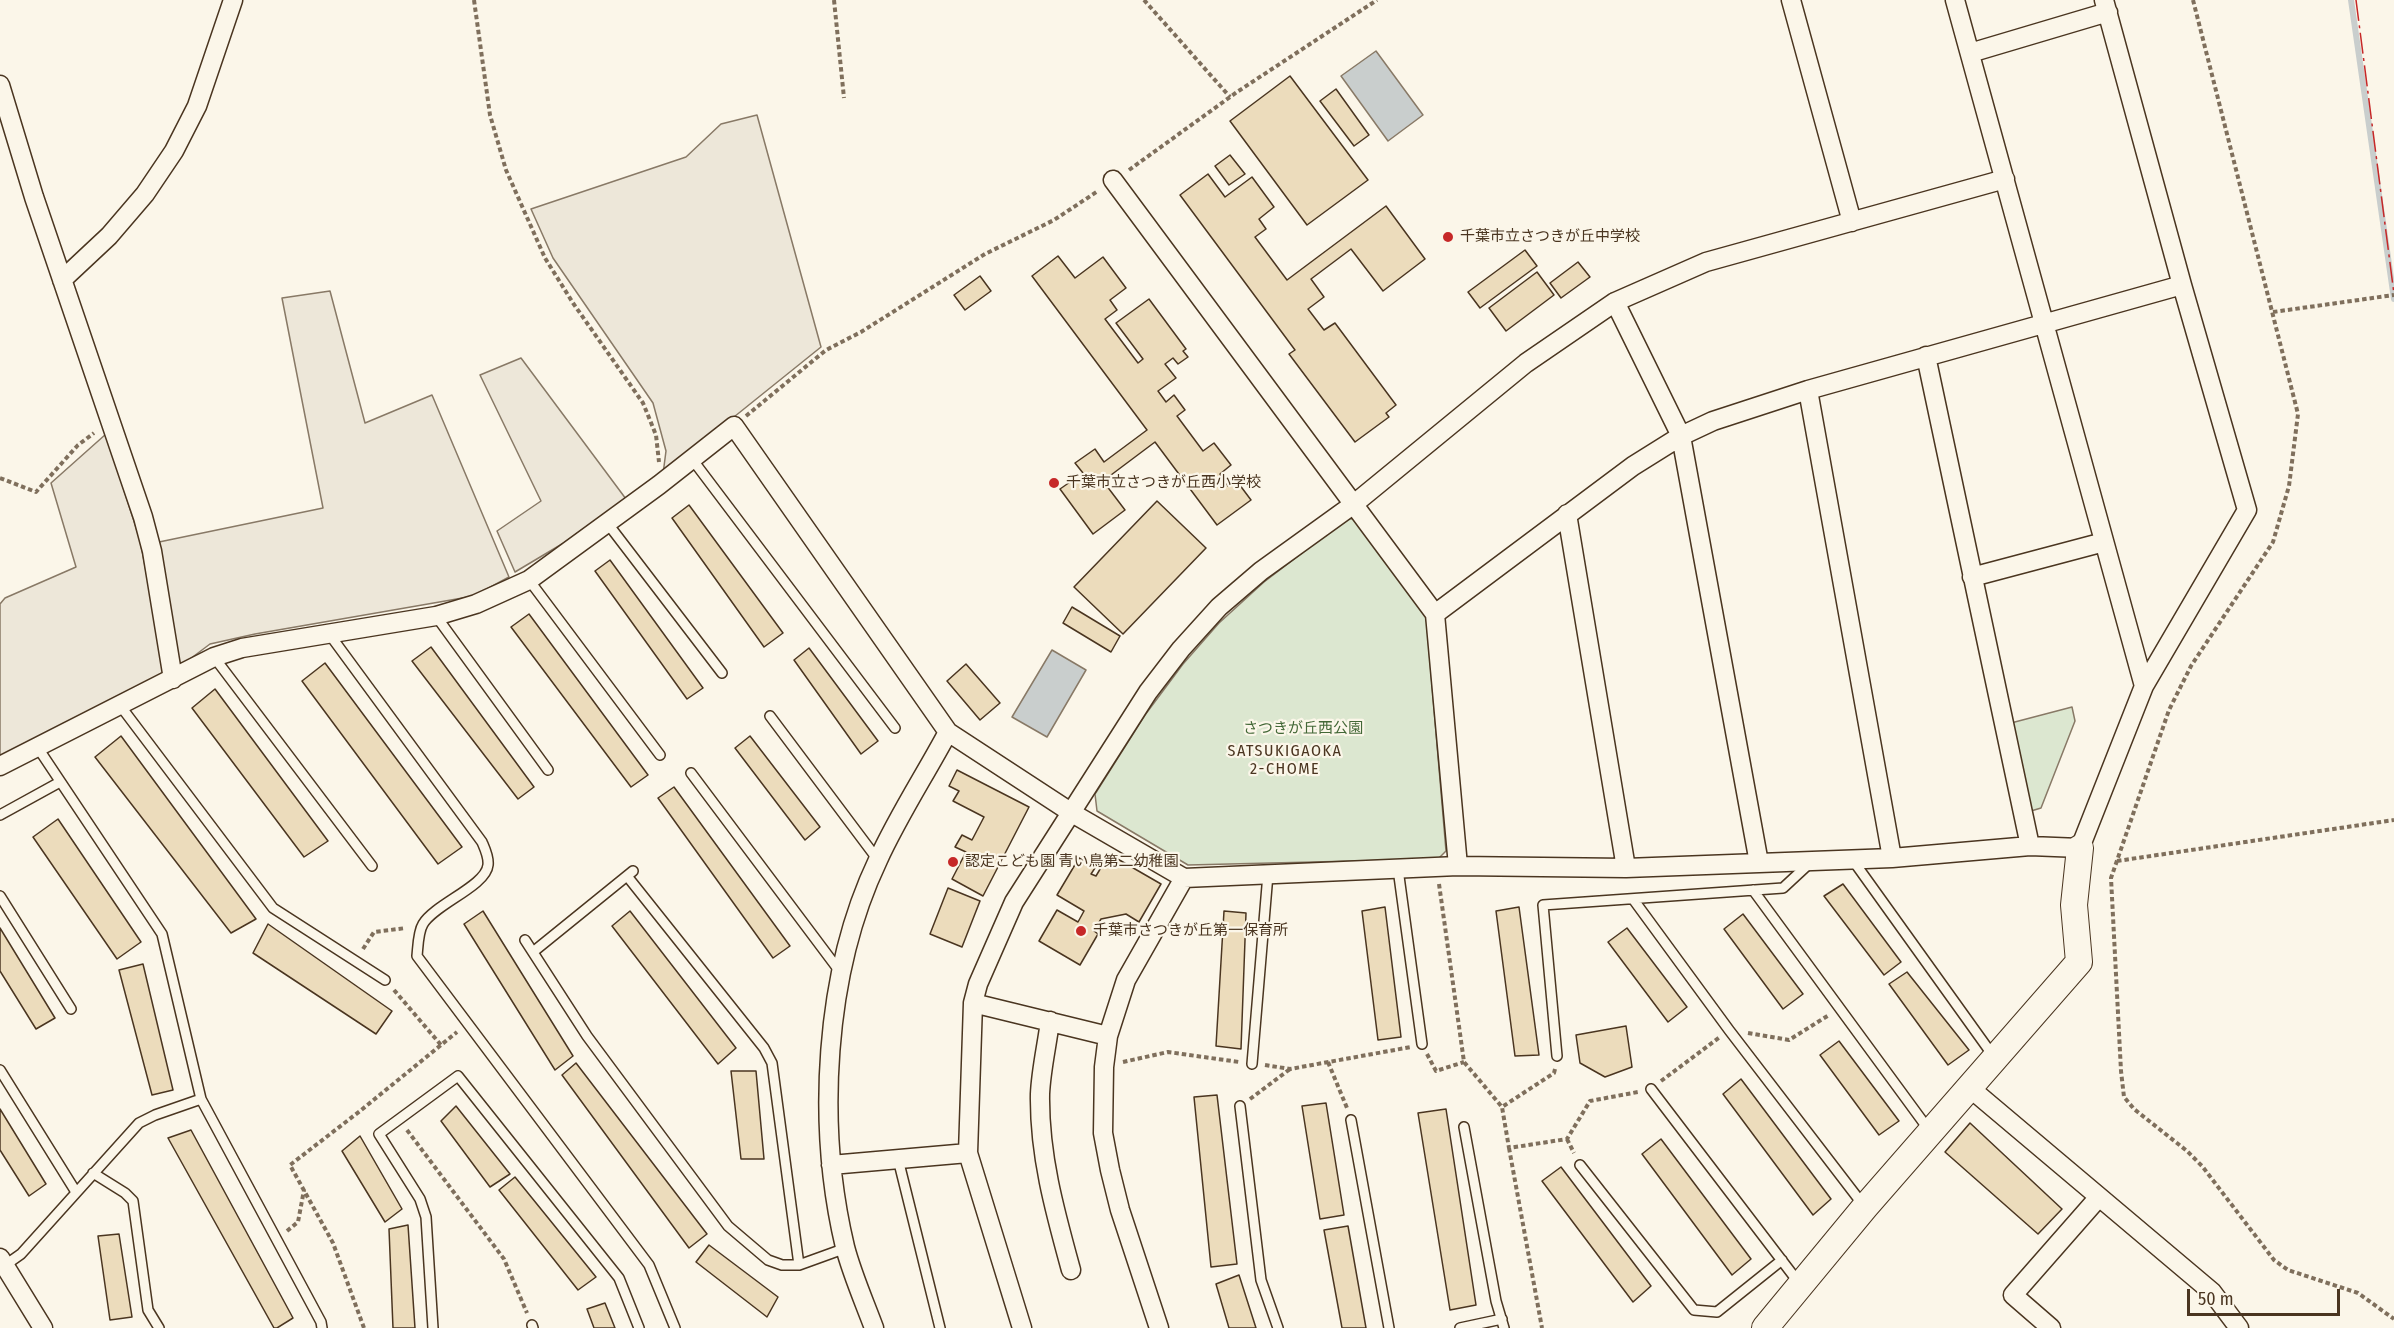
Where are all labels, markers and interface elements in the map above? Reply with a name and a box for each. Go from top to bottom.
place label: 千葉市立さつきが丘中学校 [1460,228,1640,246]
marker: 千葉市立さつきが丘中学校 [1441,230,1455,244]
place label: 千葉市立さつきが丘西小学校 [1066,474,1261,492]
marker: 千葉市立さつきが丘西小学校 [1047,476,1061,490]
park label: さつきが丘西公園 [1243,720,1363,738]
district label: SATSUKIGAOKA 2-CHOME [1228,742,1342,780]
place label: 認定こども園 青い鳥第二幼稚園 [965,853,1179,871]
marker: 認定こども園 青い鳥第二幼稚園 [946,855,960,869]
place label: 千葉市さつきが丘第一保育所 [1093,922,1288,940]
marker: 千葉市さつきが丘第一保育所 [1074,924,1088,938]
scale bar [2190,1277,2343,1315]
text: 50 m [2198,1288,2234,1310]

